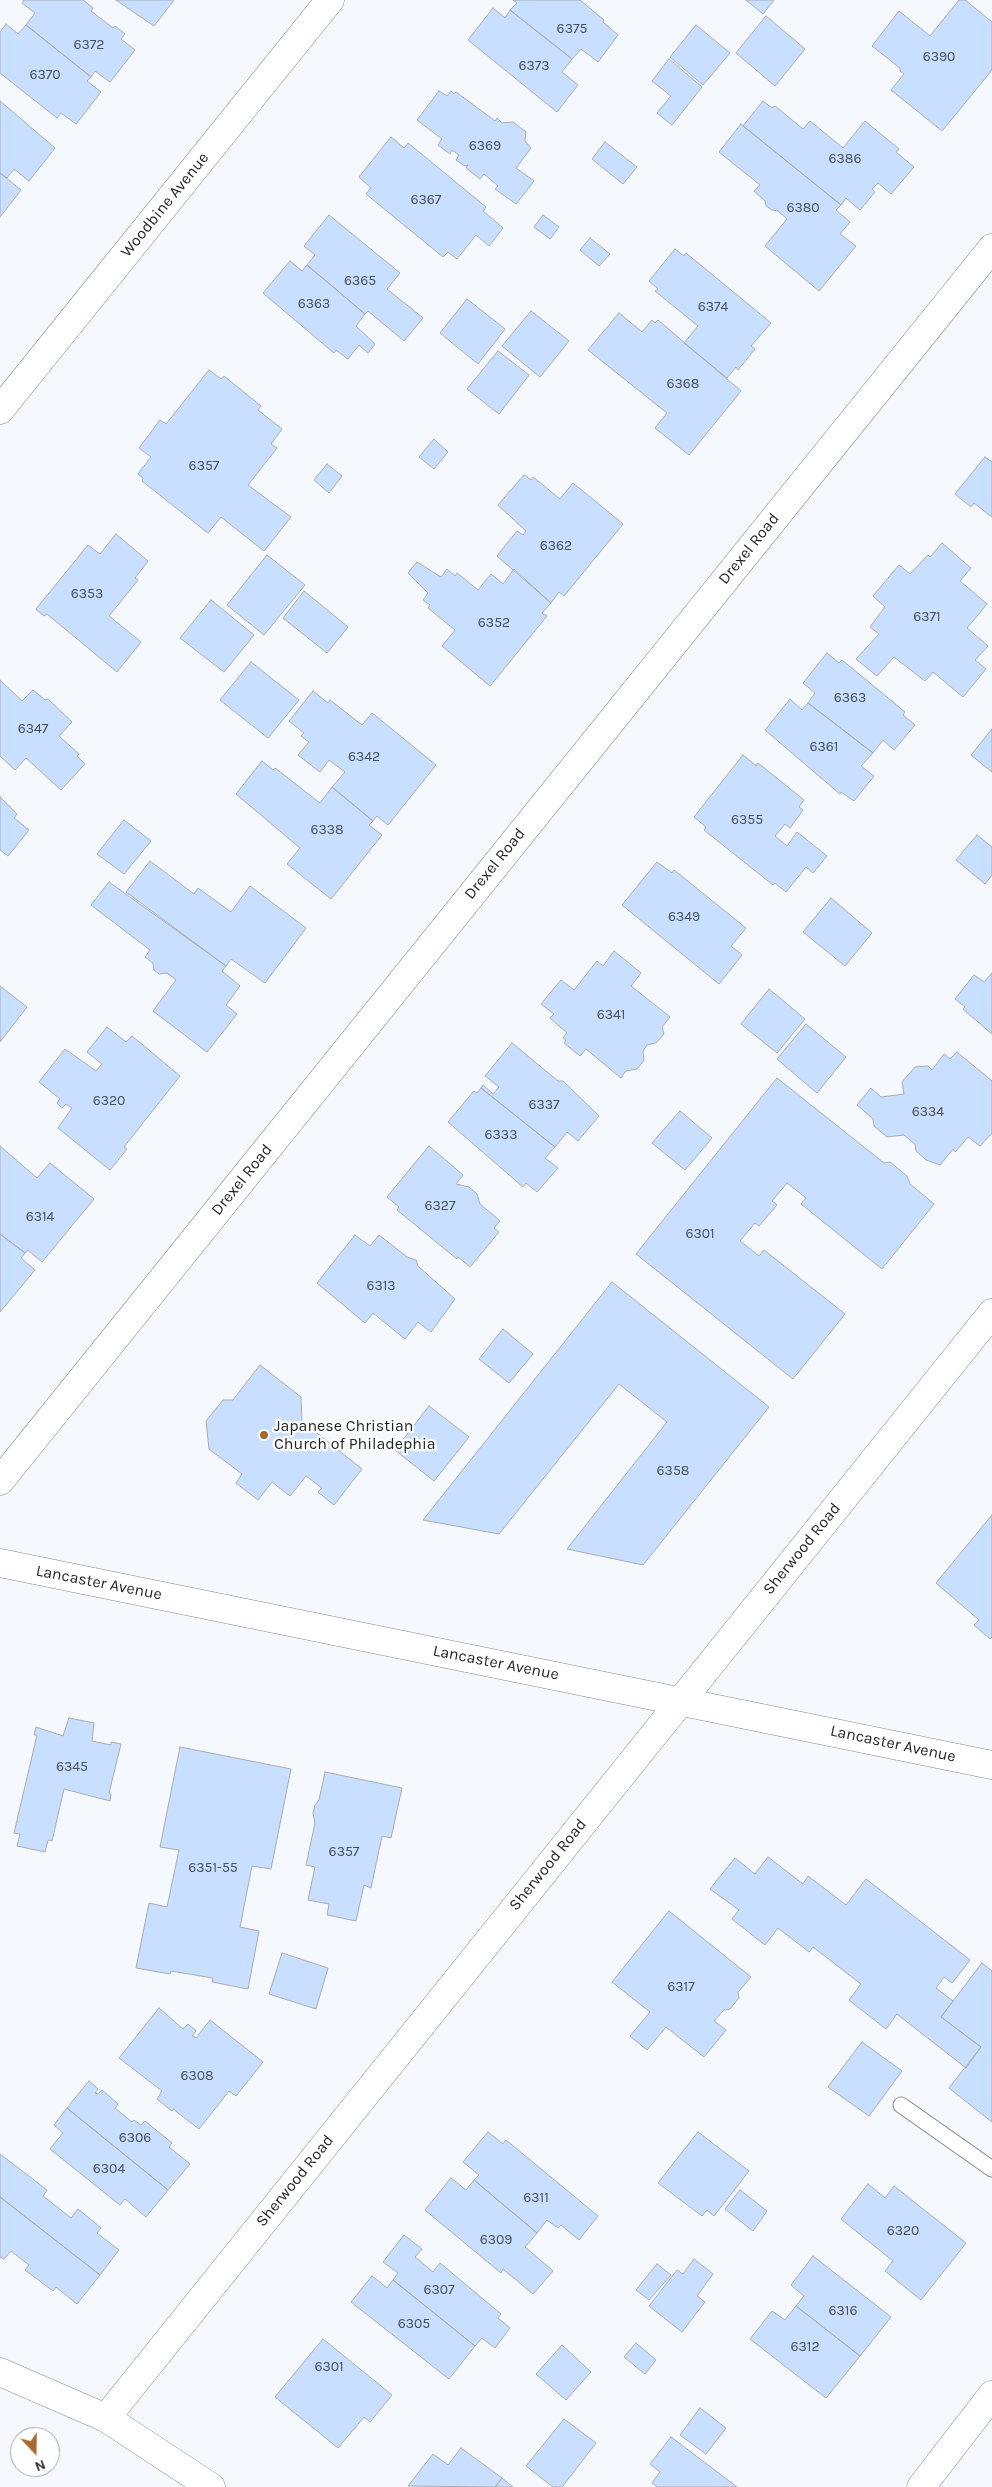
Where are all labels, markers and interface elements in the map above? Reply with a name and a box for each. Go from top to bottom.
house number: 6375 [557,21,587,37]
house number: 6372 [74,37,104,53]
house number: 6390 [923,49,955,65]
house number: 6373 [518,58,550,74]
house number: 6370 [29,67,61,83]
house number: 6369 [469,138,501,154]
street label: Woodbine Avenue [117,149,213,261]
house number: 6386 [829,151,861,167]
house number: 6367 [411,192,441,208]
house number: 6380 [786,200,820,216]
house number: 6365 [344,273,376,289]
house number: 6363 [298,296,330,312]
house number: 6374 [698,299,728,315]
house number: 6368 [667,376,699,392]
house number: 6357 [189,458,219,474]
street label: Drexel Road [714,510,784,588]
house number: 6362 [540,538,572,554]
house number: 6353 [71,586,103,602]
house number: 6371 [913,609,941,625]
house number: 6352 [478,615,510,631]
house number: 6363 [834,690,866,706]
house number: 6347 [18,721,48,737]
house number: 6361 [810,739,838,755]
house number: 6342 [348,749,380,765]
house number: 6355 [731,812,763,828]
house number: 6338 [310,822,344,838]
street label: Drexel Road [460,825,530,903]
house number: 6349 [668,909,700,925]
house number: 6341 [597,1007,625,1023]
house number: 6320 [93,1093,125,1109]
house number: 6337 [528,1097,560,1113]
house number: 6334 [912,1104,944,1120]
house number: 6333 [485,1127,517,1143]
street label: Drexel Road [207,1141,277,1219]
house number: 6327 [425,1198,455,1214]
house number: 6314 [26,1209,54,1225]
house number: 6301 [685,1226,715,1242]
house number: 6313 [366,1278,396,1294]
place label: Japanese Christian Church of Philadephia [274,1416,436,1454]
marker: Japanese Christian Church of Philadephia [258,1429,270,1441]
house number: 6358 [657,1463,689,1479]
street label: Sherwood Road [759,1499,845,1599]
street label: Lancaster Avenue [34,1561,164,1605]
street label: Lancaster Avenue [431,1641,561,1685]
street label: Lancaster Avenue [828,1721,958,1767]
house number: 6345 [56,1759,88,1775]
street label: Sherwood Road [505,1815,591,1915]
house number: 6357 [329,1844,359,1860]
house number: 6351-55 [188,1860,238,1876]
house number: 6317 [667,1979,695,1995]
house number: 6308 [180,2068,214,2084]
house number: 6306 [119,2130,151,2146]
street label: Sherwood Road [252,2131,338,2231]
house number: 6304 [93,2161,125,2177]
house number: 6311 [523,2190,549,2206]
house number: 6320 [887,2223,919,2239]
house number: 6309 [480,2232,512,2248]
house number: 6307 [423,2282,455,2298]
house number: 6316 [829,2303,857,2319]
house number: 6305 [398,2316,430,2332]
house number: 6312 [790,2339,820,2355]
house number: 6301 [314,2359,344,2375]
north arrow [10,2427,60,2477]
text: N [32,2456,48,2475]

